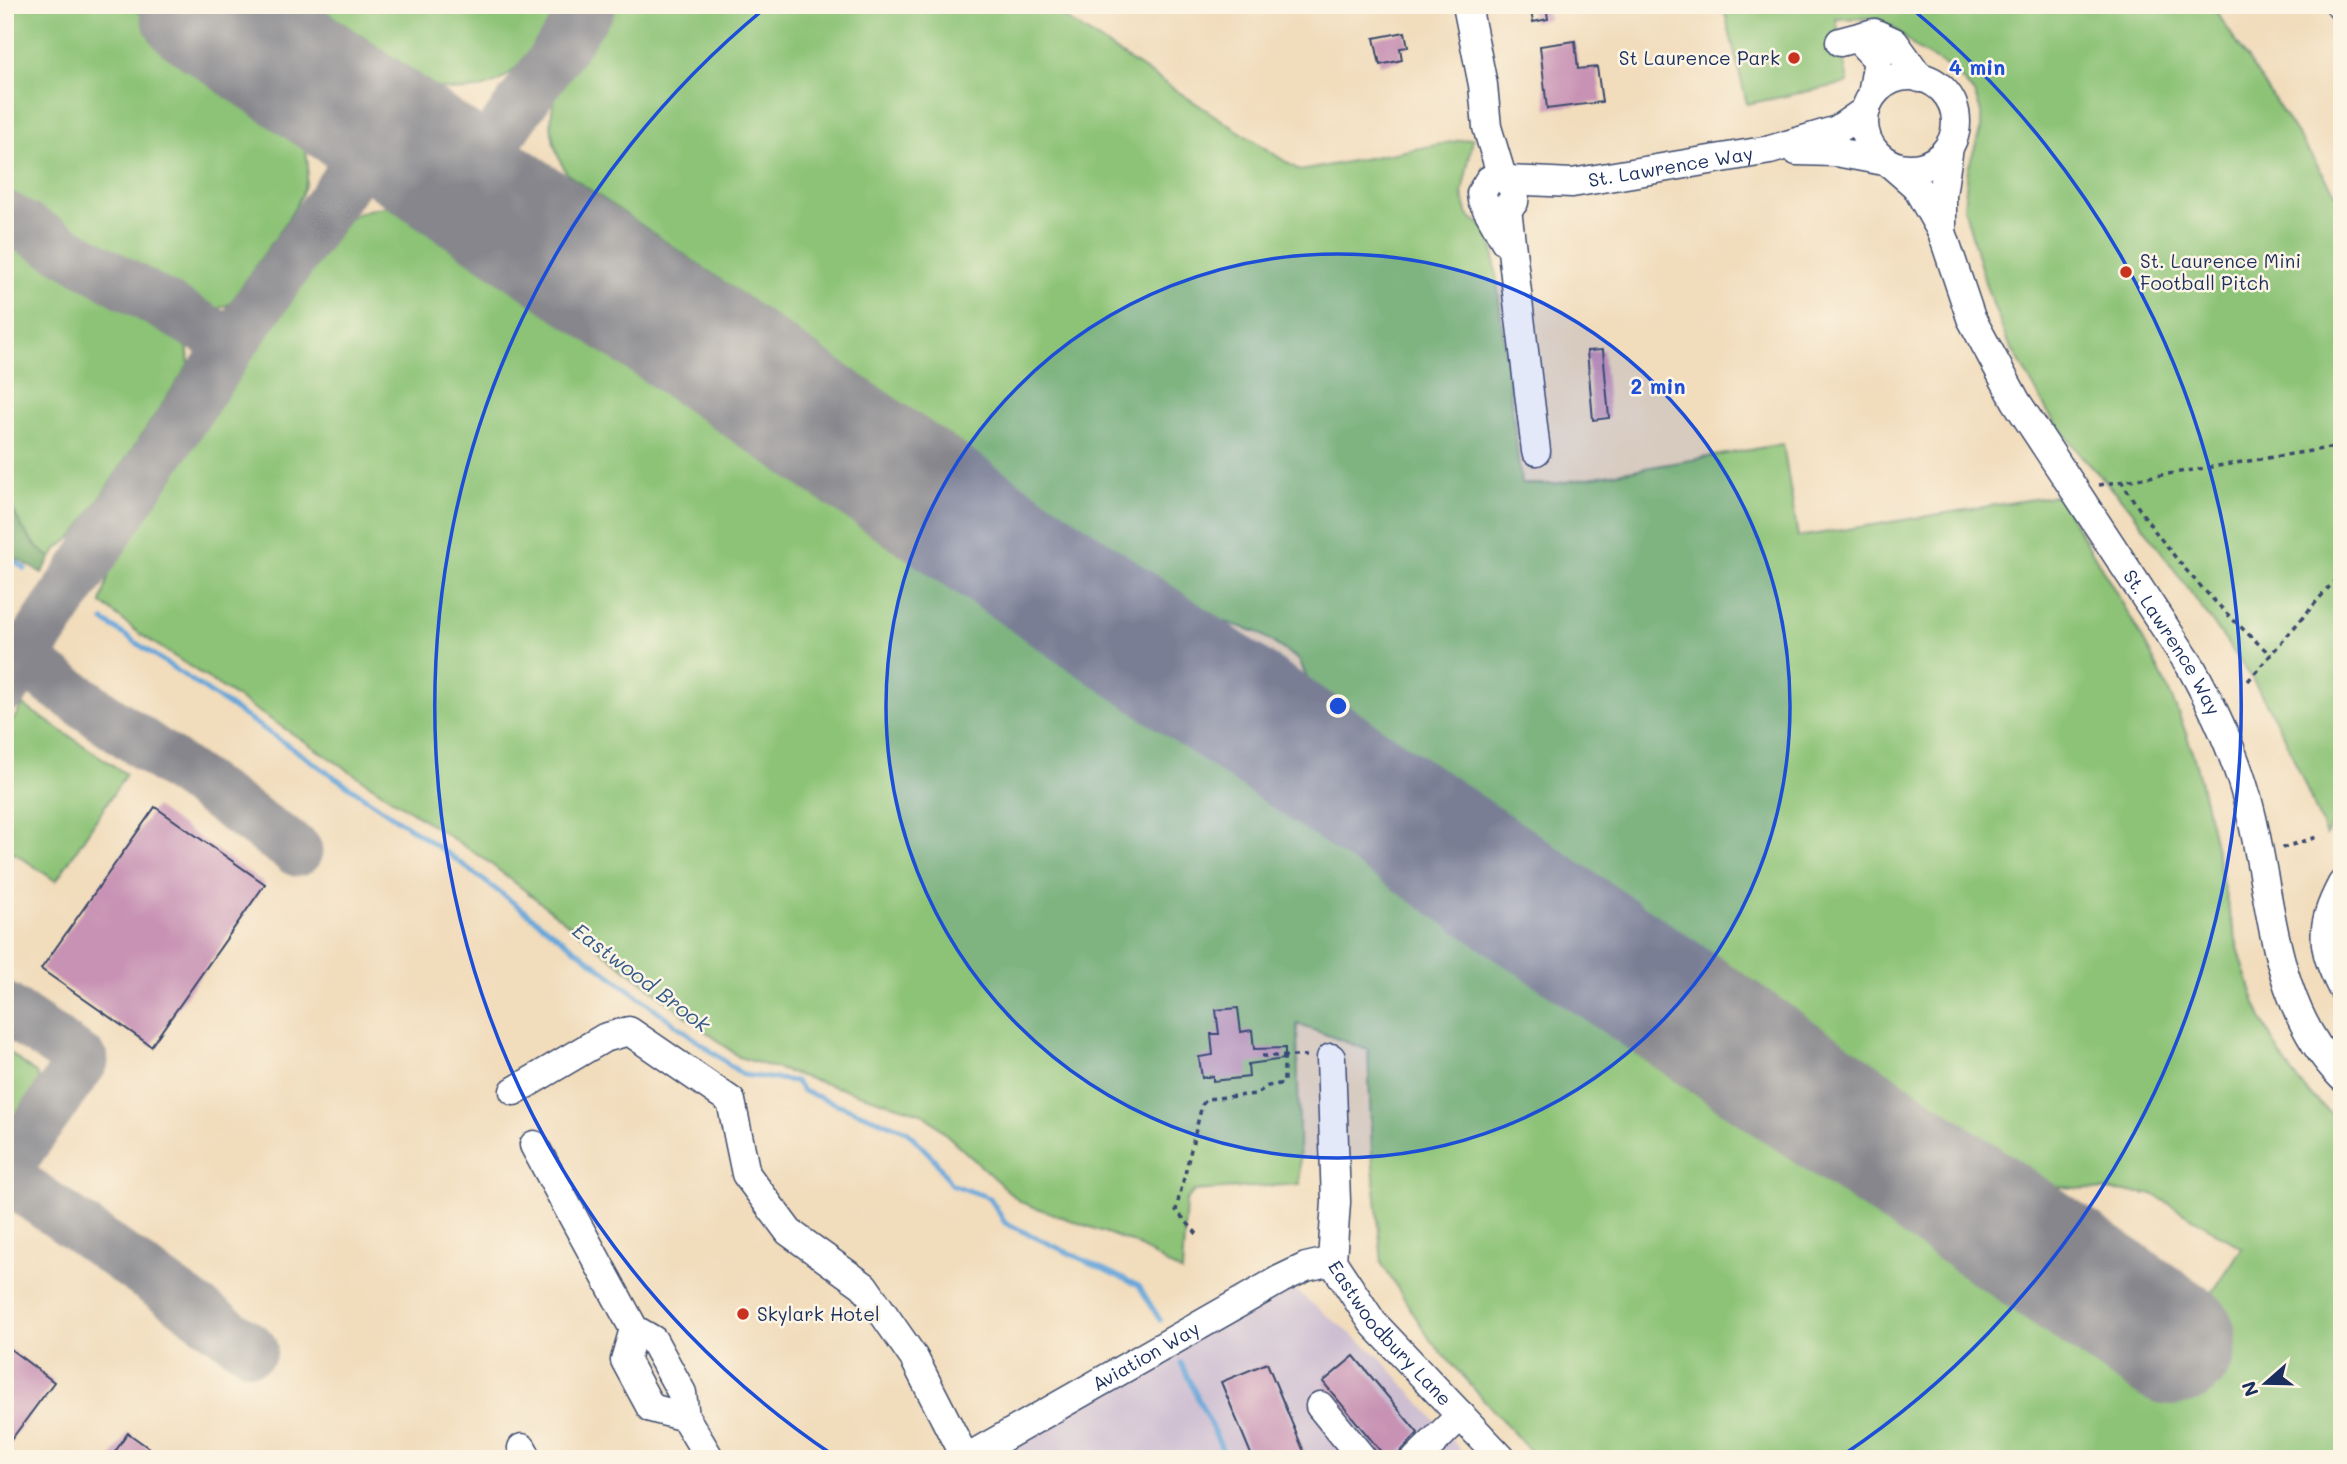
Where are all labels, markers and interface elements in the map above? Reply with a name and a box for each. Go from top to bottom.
place label: St Laurence Park [1619,45,1780,70]
marker: St Laurence Park [1786,50,1802,66]
text: 4 min [1949,53,2005,80]
street label: St. Lawrence Way [1586,140,1755,192]
place label: St. Laurence Mini Football Pitch [2140,248,2301,295]
marker: St. Laurence Mini Football Pitch [2118,264,2134,280]
text: 2 min [1630,372,1686,399]
street label: St. Lawrence Way [2118,564,2227,719]
centre of rings [1326,694,1350,718]
water label: Eastwood Brook [568,916,717,1038]
street label: Eastwoodbury Lane [1323,1255,1458,1411]
place label: Skylark Hotel [757,1301,880,1326]
marker: Skylark Hotel [735,1306,751,1322]
street label: Aviation Way [1087,1315,1204,1396]
north arrow [2232,1348,2302,1418]
text: N [2235,1378,2264,1400]

